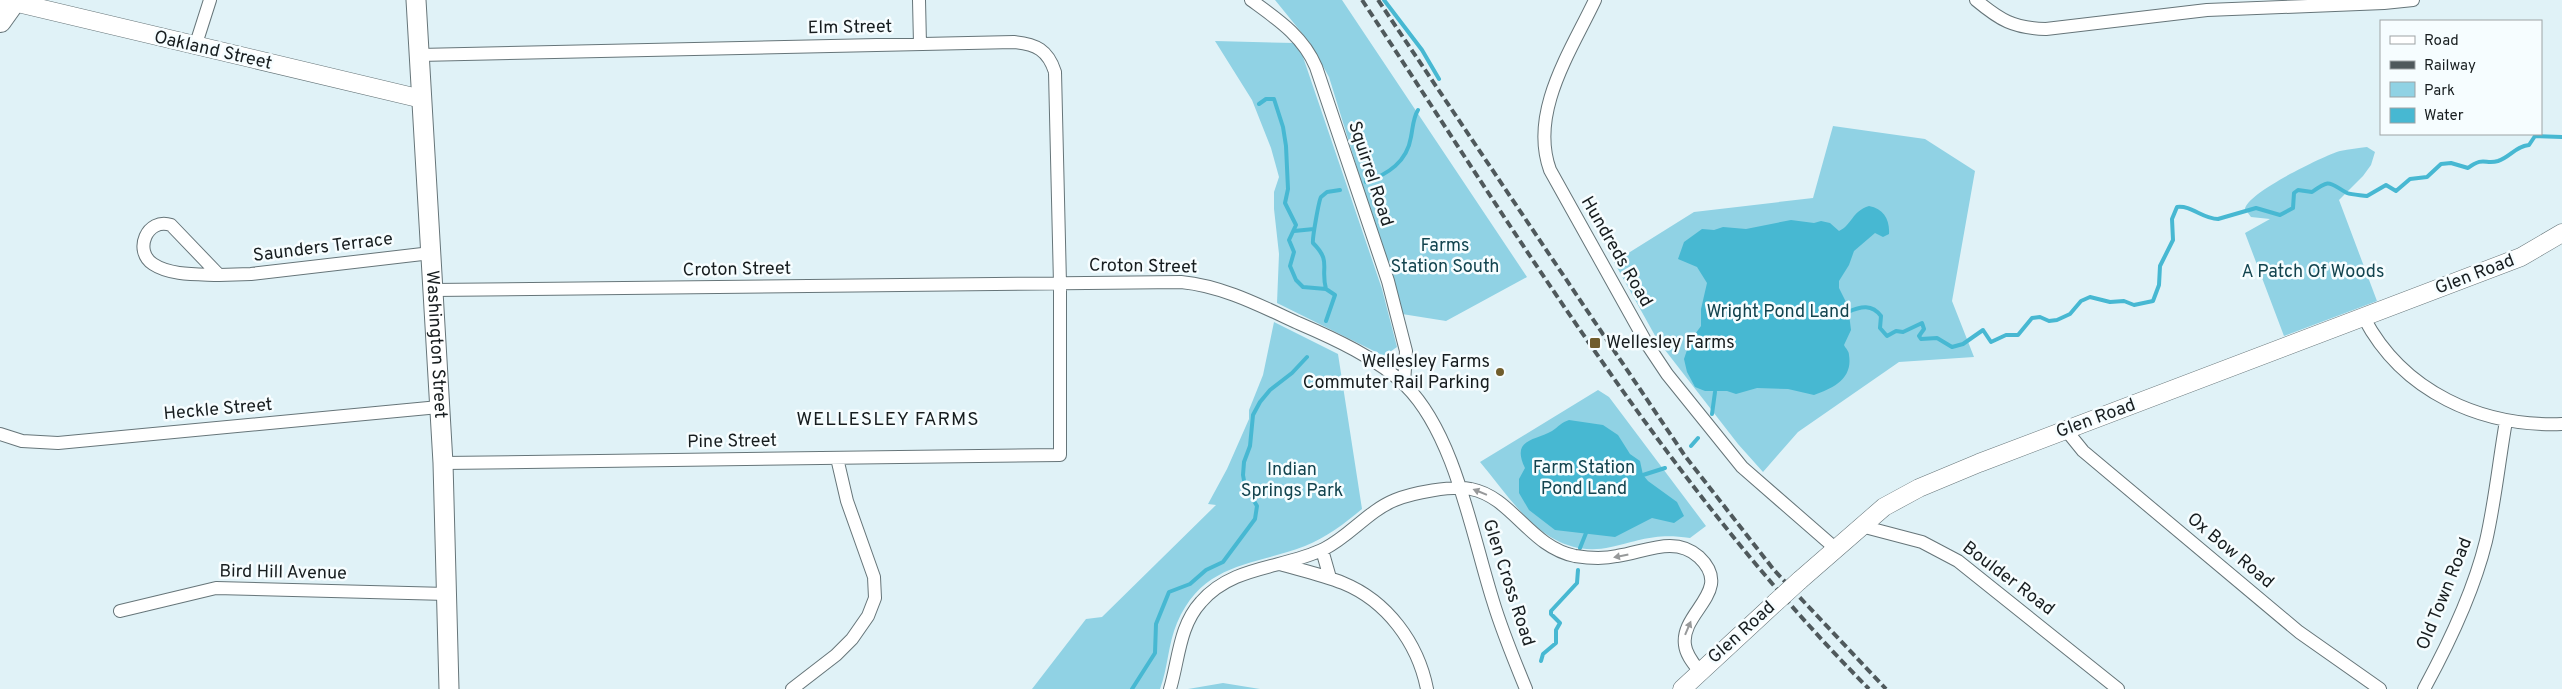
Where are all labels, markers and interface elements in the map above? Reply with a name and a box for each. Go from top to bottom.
street label: Elm Street [808,16,892,40]
legend [2380,20,2542,135]
street label: Oakland Street [152,26,274,76]
text: Road [2424,32,2459,51]
text: Railway [2424,57,2476,76]
text: Park [2424,82,2455,101]
text: Water [2424,107,2464,126]
street label: Squirrel Road [1342,119,1398,229]
street label: Hundreds Road [1575,192,1657,312]
street label: Saunders Terrace [252,228,394,268]
park label: Farms Station South [1391,235,1499,279]
street label: Glen Road [2432,249,2518,301]
street label: Croton Street [1089,255,1197,279]
street label: Croton Street [683,258,791,282]
park label: A Patch Of Woods [2242,261,2384,284]
street label: Washington Street [420,270,452,419]
park label: Wright Pond Land [1706,301,1850,324]
place label: Wellesley Farms [1606,332,1735,355]
marker: Wellesley Farms [1588,336,1602,350]
place label: Wellesley Farms Commuter Rail Parking [1303,351,1490,395]
marker: Wellesley Farms Commuter Rail Parking [1494,366,1506,378]
street label: Heckle Street [163,394,273,426]
street label: Glen Road [2053,394,2139,444]
district label: WELLESLEY FARMS [796,408,980,432]
street label: Pine Street [687,430,777,454]
park label: Farm Station Pond Land [1533,457,1635,501]
park label: Indian Springs Park [1241,459,1343,503]
one-way arrow [1472,488,1487,496]
street label: Ox Bow Road [2182,508,2278,594]
street label: Glen Cross Road [1477,517,1539,649]
street label: Old Town Road [2412,534,2478,654]
street label: Boulder Road [1957,537,2059,621]
one-way arrow [1613,552,1629,560]
street label: Bird Hill Avenue [219,560,347,586]
street label: Glen Road [1703,597,1781,669]
one-way arrow [1685,621,1693,635]

